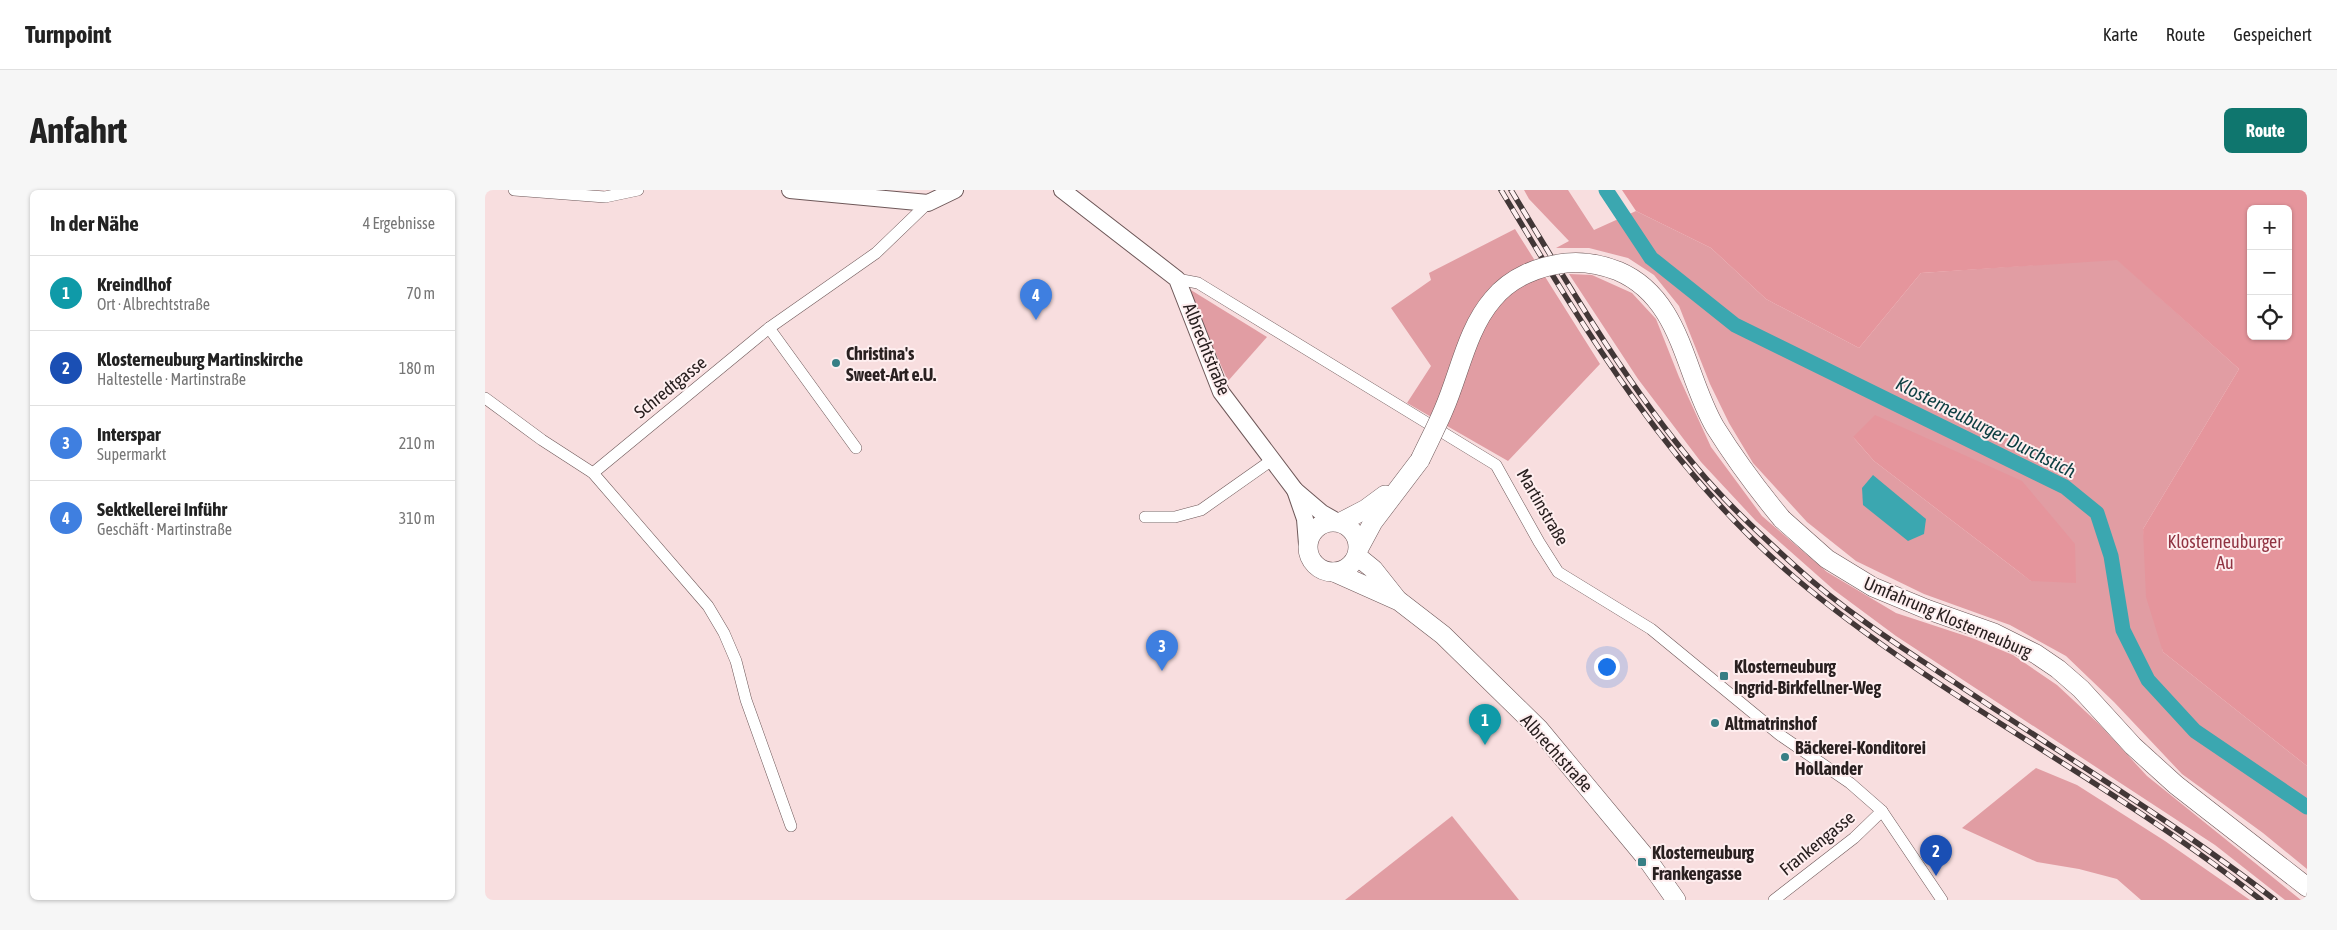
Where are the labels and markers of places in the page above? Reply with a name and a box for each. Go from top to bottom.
pin: 4 [1020,279,1052,320]
place label: Christina's Sweet-Art e.U. [846,343,936,385]
marker: Christina's Sweet-Art e.U. [830,357,842,369]
pin: 3 [1146,630,1178,671]
place label: Klosterneuburg Ingrid-Birkfellner-Weg [1734,656,1882,698]
marker: Klosterneuburg Ingrid-Birkfellner-Weg [1718,670,1730,682]
pin: 1 [1469,704,1501,745]
place label: Altmatrinshof [1724,713,1818,734]
marker: Altmatrinshof [1709,717,1721,729]
place label: Bäckerei-Konditorei Hollander [1795,737,1926,779]
marker: Bäckerei-Konditorei Hollander [1779,751,1791,763]
pin: 2 [1920,835,1952,876]
place label: Klosterneuburg Frankengasse [1652,842,1754,884]
marker: Klosterneuburg Frankengasse [1636,856,1648,868]

